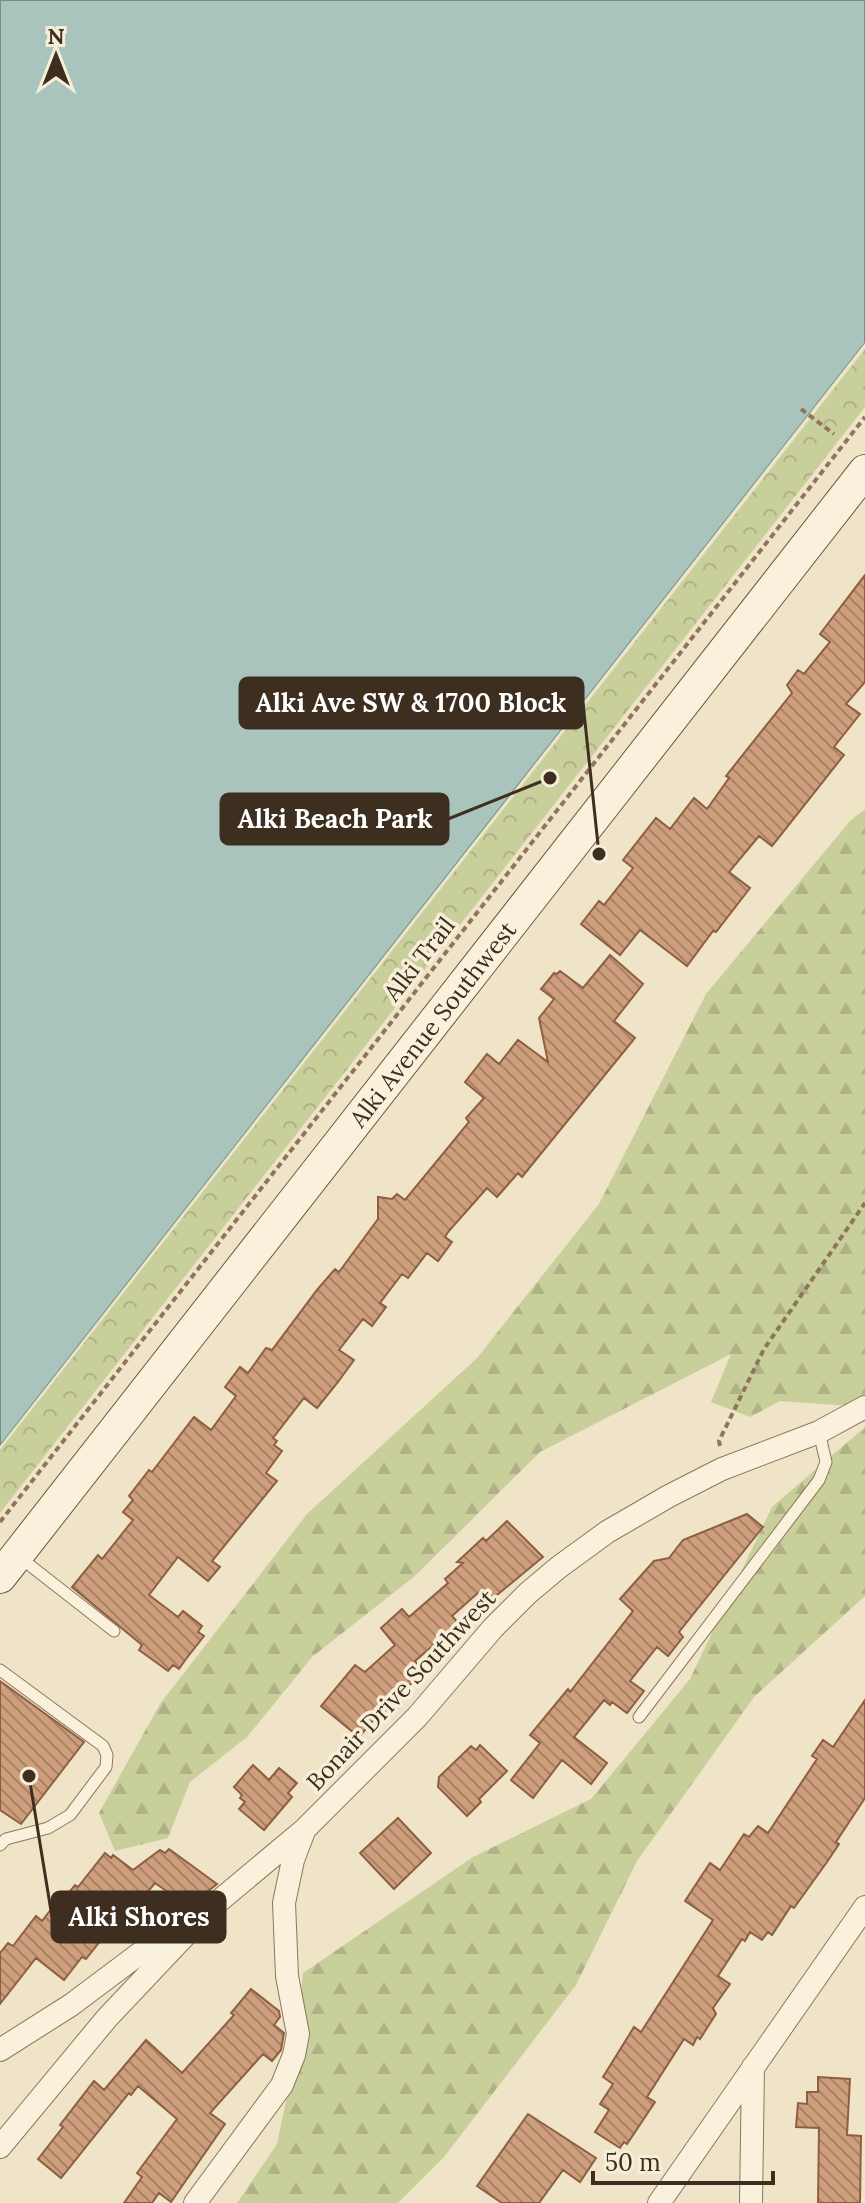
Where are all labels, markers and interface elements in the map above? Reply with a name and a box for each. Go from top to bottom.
north arrow [16,16,96,96]
text: N [47,22,65,50]
callout: Alki Ave SW & 1700 Block [240,678,583,728]
text: Alki Ave SW & 1700 Block [255,686,567,719]
callout: Alki Beach Park [221,794,448,844]
text: Alki Beach Park [237,802,433,835]
street label: Alki Trail [376,911,462,1008]
street label: Alki Avenue Southwest [342,914,523,1134]
street label: Bonair Drive Southwest [300,1583,503,1797]
callout: Alki Shores [52,1892,225,1942]
text: Alki Shores [68,1900,210,1933]
scale bar [593,2135,773,2185]
text: 50 m [605,2147,661,2178]

